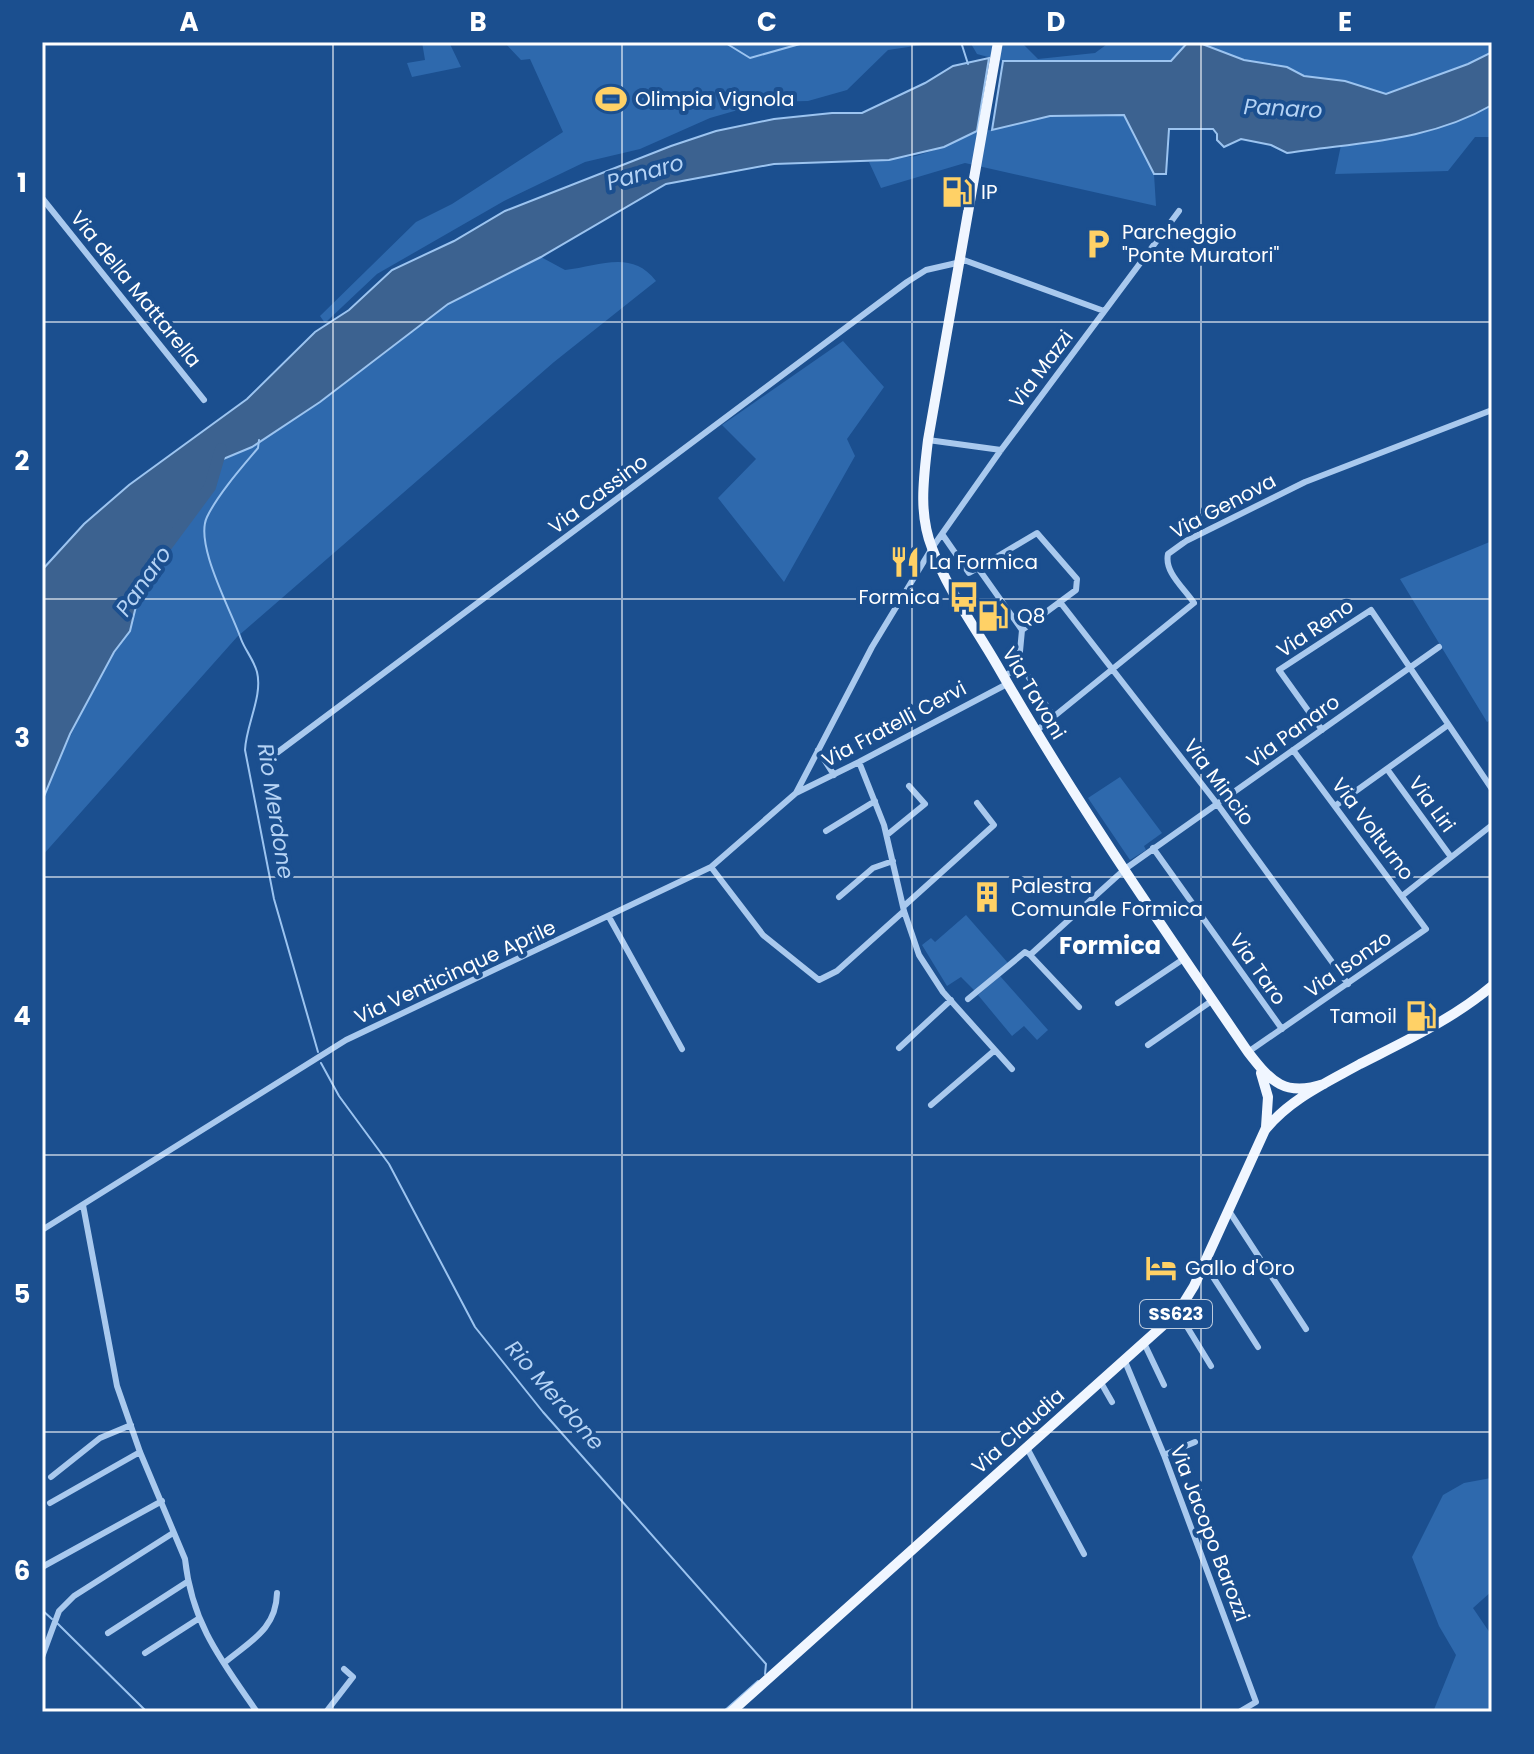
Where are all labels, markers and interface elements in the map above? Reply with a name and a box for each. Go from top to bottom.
text: A [179,4,199,40]
text: B [469,4,487,40]
text: C [757,4,777,40]
text: D [1047,4,1066,40]
text: E [1338,4,1352,40]
sports icon: Olimpia Vignola [594,82,628,116]
place label: Olimpia Vignola [635,85,794,113]
water label: Panaro [1243,91,1323,126]
water label: Panaro [603,147,687,198]
text: 1 [17,165,27,201]
fuel station icon: IP [940,175,974,209]
place label: IP [981,178,998,206]
street label: Via della Mattarella [64,205,208,373]
place label: Parcheggio "Ponte Muratori" [1122,218,1279,269]
parking icon: Parcheggio "Ponte Muratori" [1081,227,1115,261]
street label: Via Mazzi [1002,324,1080,414]
text: 2 [15,443,30,479]
street label: Via Cassino [543,447,653,541]
street label: Via Genova [1165,467,1281,545]
water label: Panaro [108,540,179,622]
restaurant icon: La Formica [888,545,922,579]
place label: La Formica [929,548,1038,576]
bus stop icon: Formica [947,580,981,614]
place label: Formica [858,583,940,611]
street label: Via Reno [1271,592,1359,664]
fuel station icon: Q8 [976,599,1010,633]
place label: Q8 [1017,602,1045,630]
street label: Via Tavoni [995,641,1073,745]
street label: Via Fratelli Cervi [817,674,971,774]
street label: Via Panaro [1241,688,1345,774]
text: 3 [14,720,30,756]
street label: Via Mincio [1177,733,1261,831]
water label: Rio Merdone [249,741,302,881]
street label: Via Liri [1402,770,1462,838]
street label: Via Volturno [1325,772,1421,886]
place label: Palestra Comunale Formica [1011,872,1203,923]
building icon: Palestra Comunale Formica [970,880,1004,914]
street label: Via Venticinque Aprile [350,913,560,1031]
street label: Via Isonzo [1299,924,1397,1004]
street label: Via Taro [1223,927,1293,1011]
district label: Formica [1059,929,1161,962]
text: 4 [13,998,31,1034]
fuel station icon: Tamoil [1404,999,1438,1033]
place label: Tamoil [1329,1002,1397,1030]
hotel icon: Gallo d'Oro [1144,1251,1178,1285]
place label: Gallo d'Oro [1185,1254,1295,1282]
text: 5 [14,1276,30,1312]
road number: SS623 [1140,1300,1212,1328]
water label: Rio Merdone [498,1334,611,1457]
street label: Via Claudia [966,1382,1070,1480]
street label: Via Jacopo Barozzi [1163,1441,1257,1625]
text: 6 [14,1553,30,1589]

